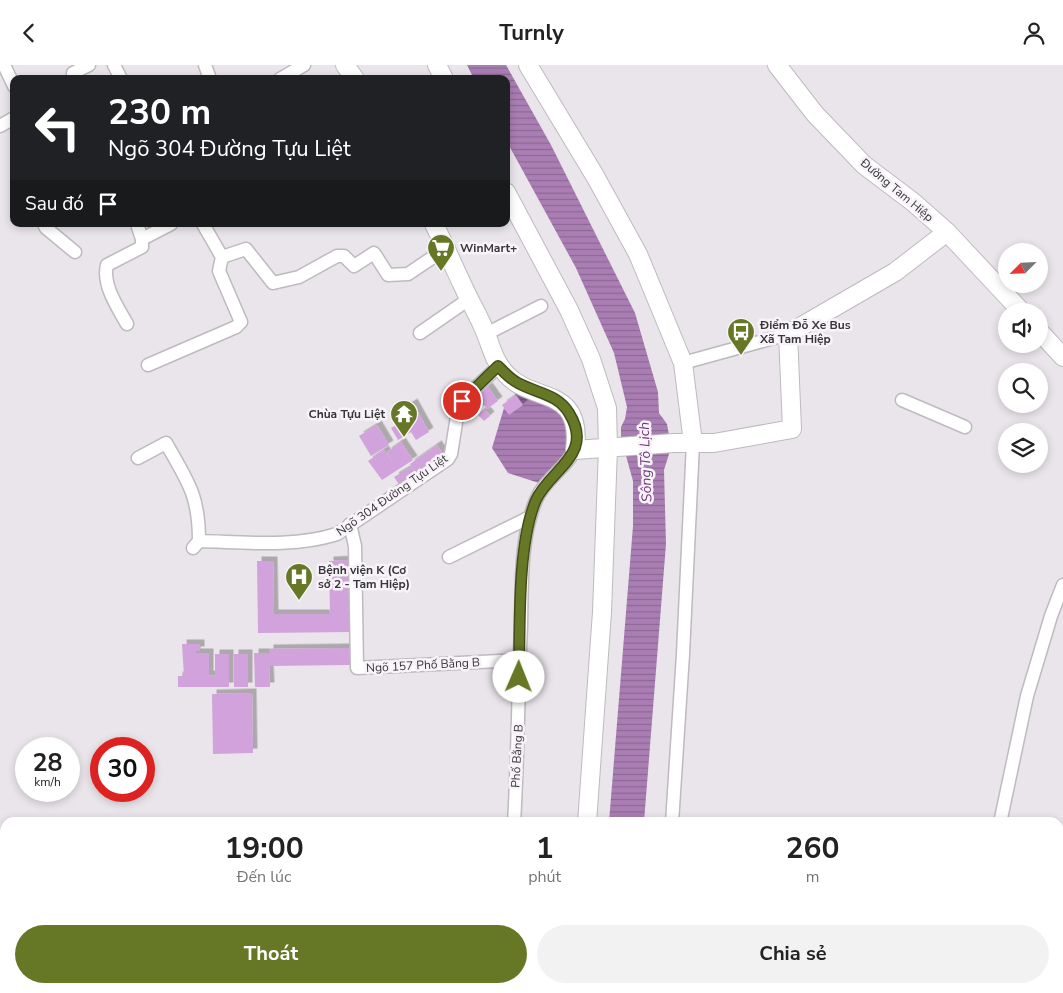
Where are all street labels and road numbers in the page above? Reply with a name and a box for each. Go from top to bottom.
street label: Đường Tam Hiệp [856,154,937,225]
street label: Ngõ 304 Đường Tựu Liệt [333,450,451,540]
street label: Ngõ 157 Phố Bằng B [366,654,480,676]
street label: Phố Bằng B [507,724,527,788]

